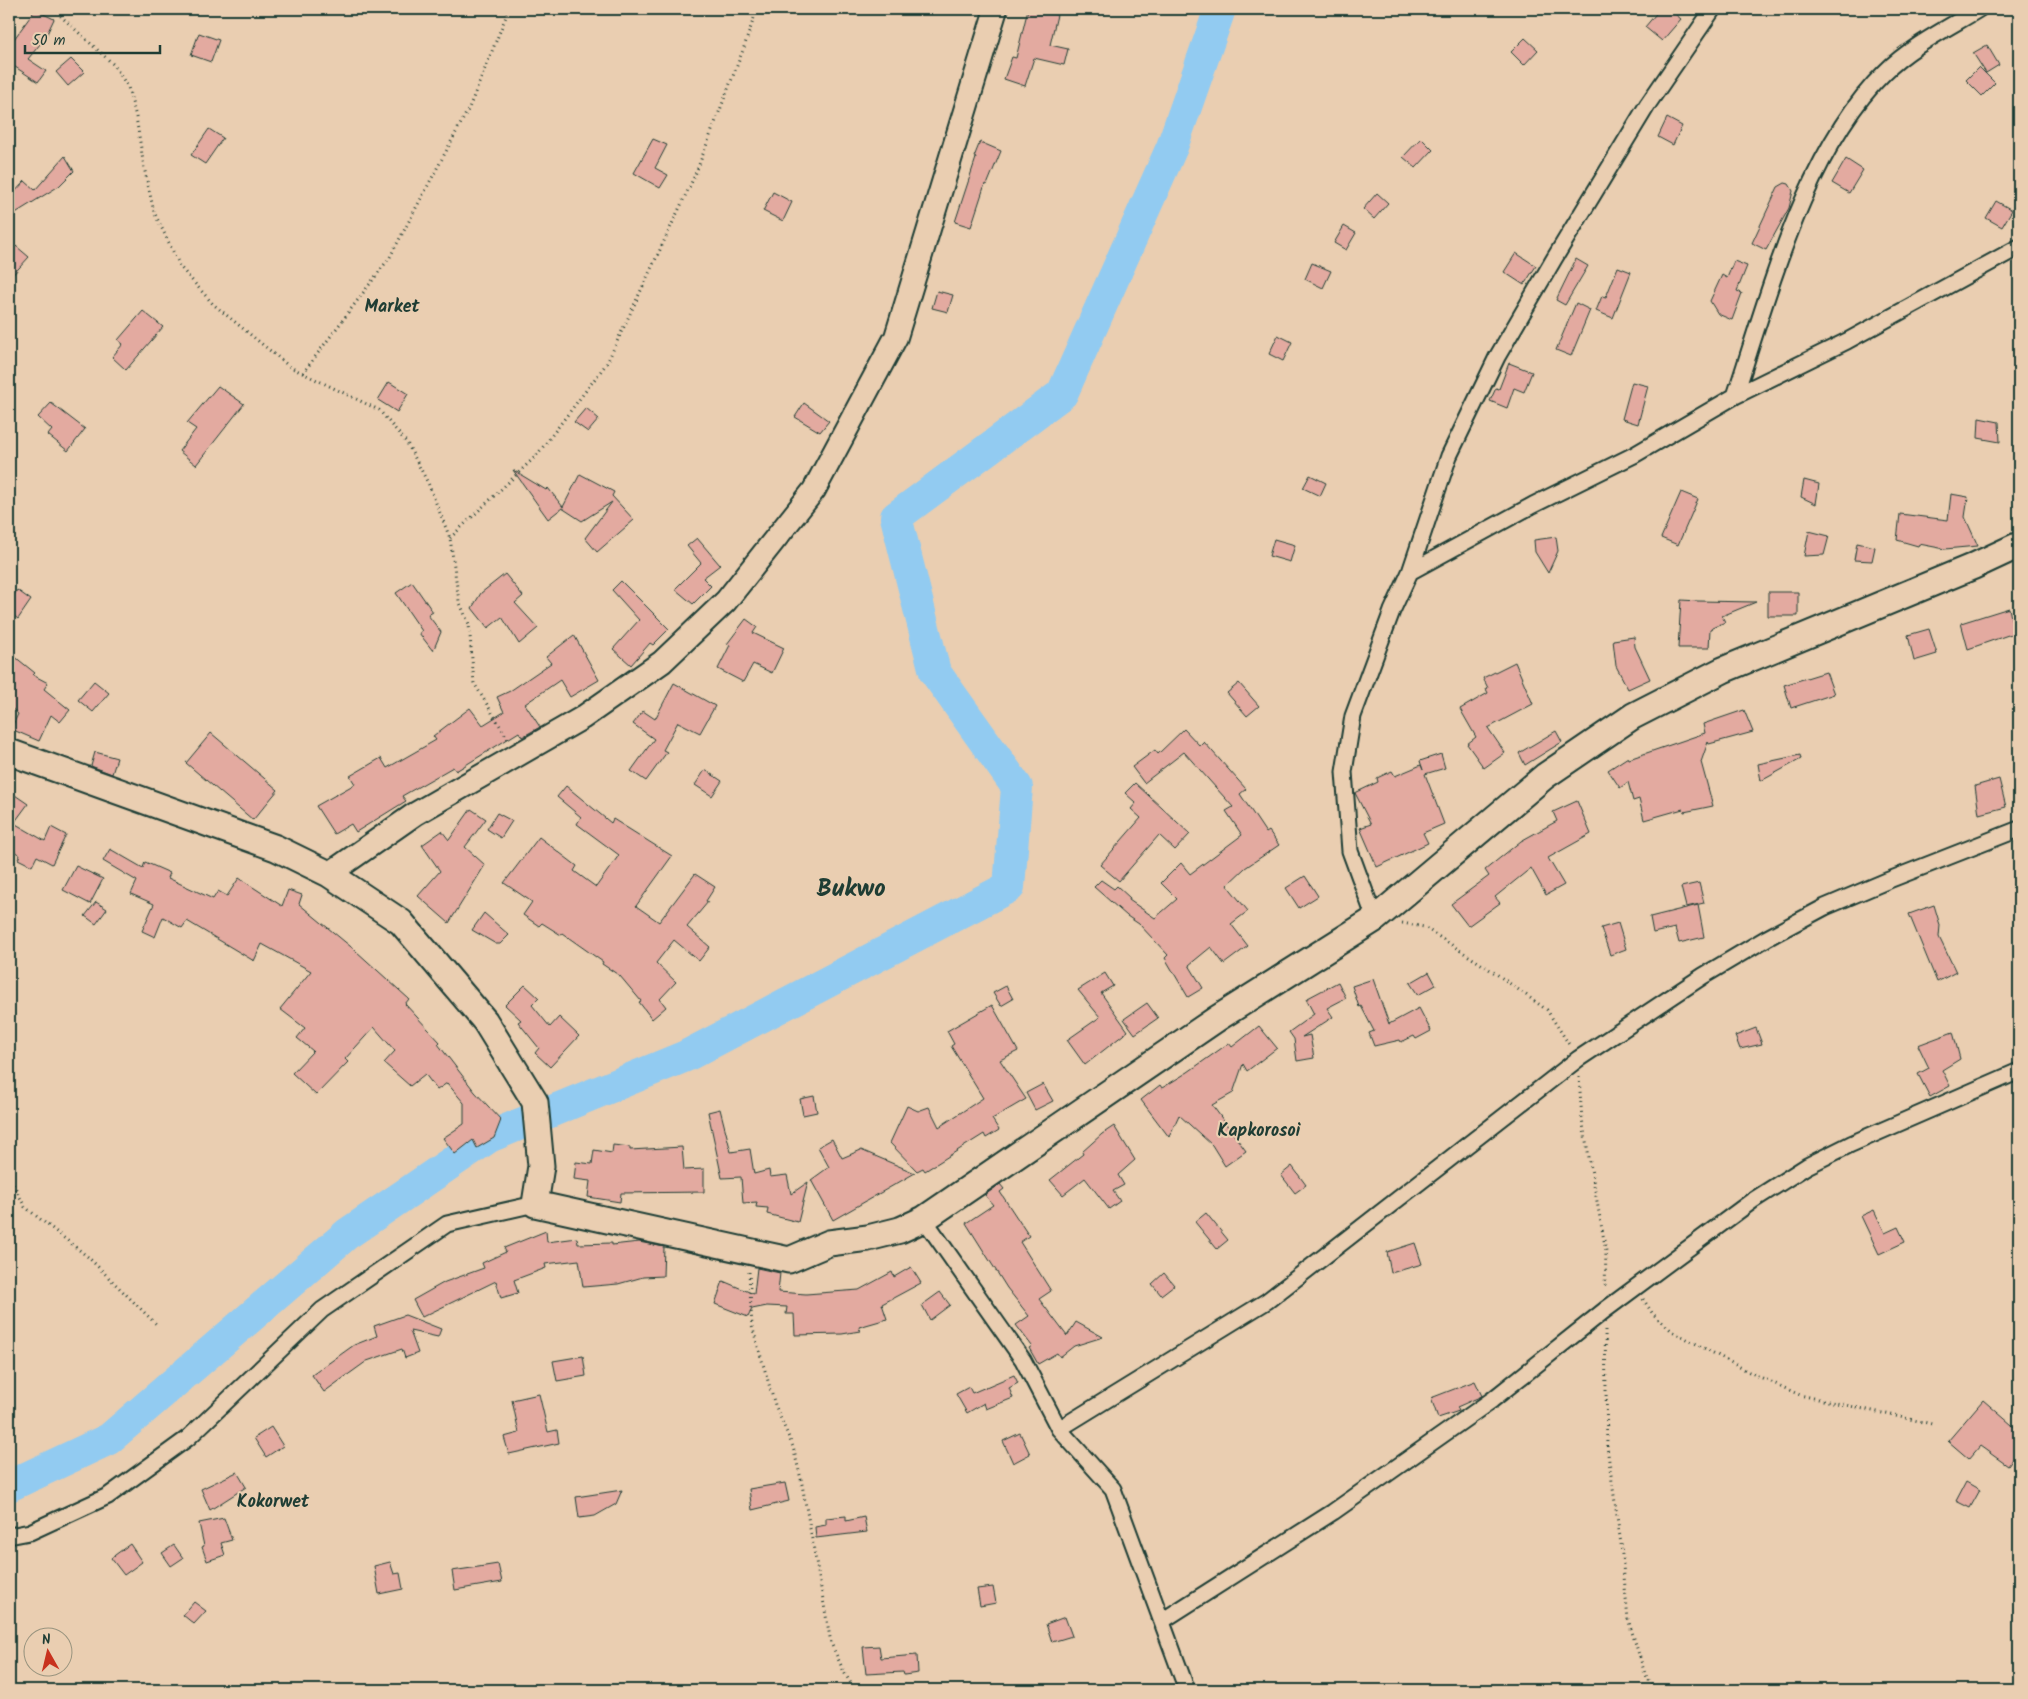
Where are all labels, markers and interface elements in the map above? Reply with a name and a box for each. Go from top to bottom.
scale bar [25,22,160,54]
text: 50 m [32,29,66,53]
district label: Market [364,293,420,322]
district label: Bukwo [816,869,886,909]
district label: Kapkorosoi [1218,1117,1301,1146]
district label: Kokorwet [237,1488,310,1517]
north arrow [22,1626,72,1676]
text: N [40,1629,52,1652]

